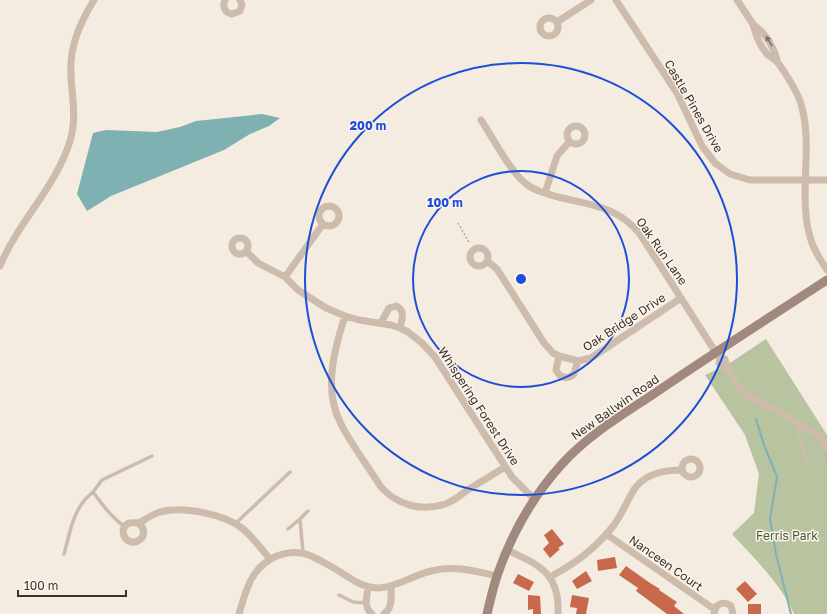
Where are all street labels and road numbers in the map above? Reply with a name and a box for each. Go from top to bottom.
street label: Castle Pines Drive [661,57,727,155]
street label: Oak Run Lane [633,214,691,288]
street label: Oak Bridge Drive [580,290,668,354]
street label: Whispering Forest Drive [435,344,523,468]
street label: New Ballwin Road [568,371,662,443]
street label: Nanceen Court [626,532,706,594]

